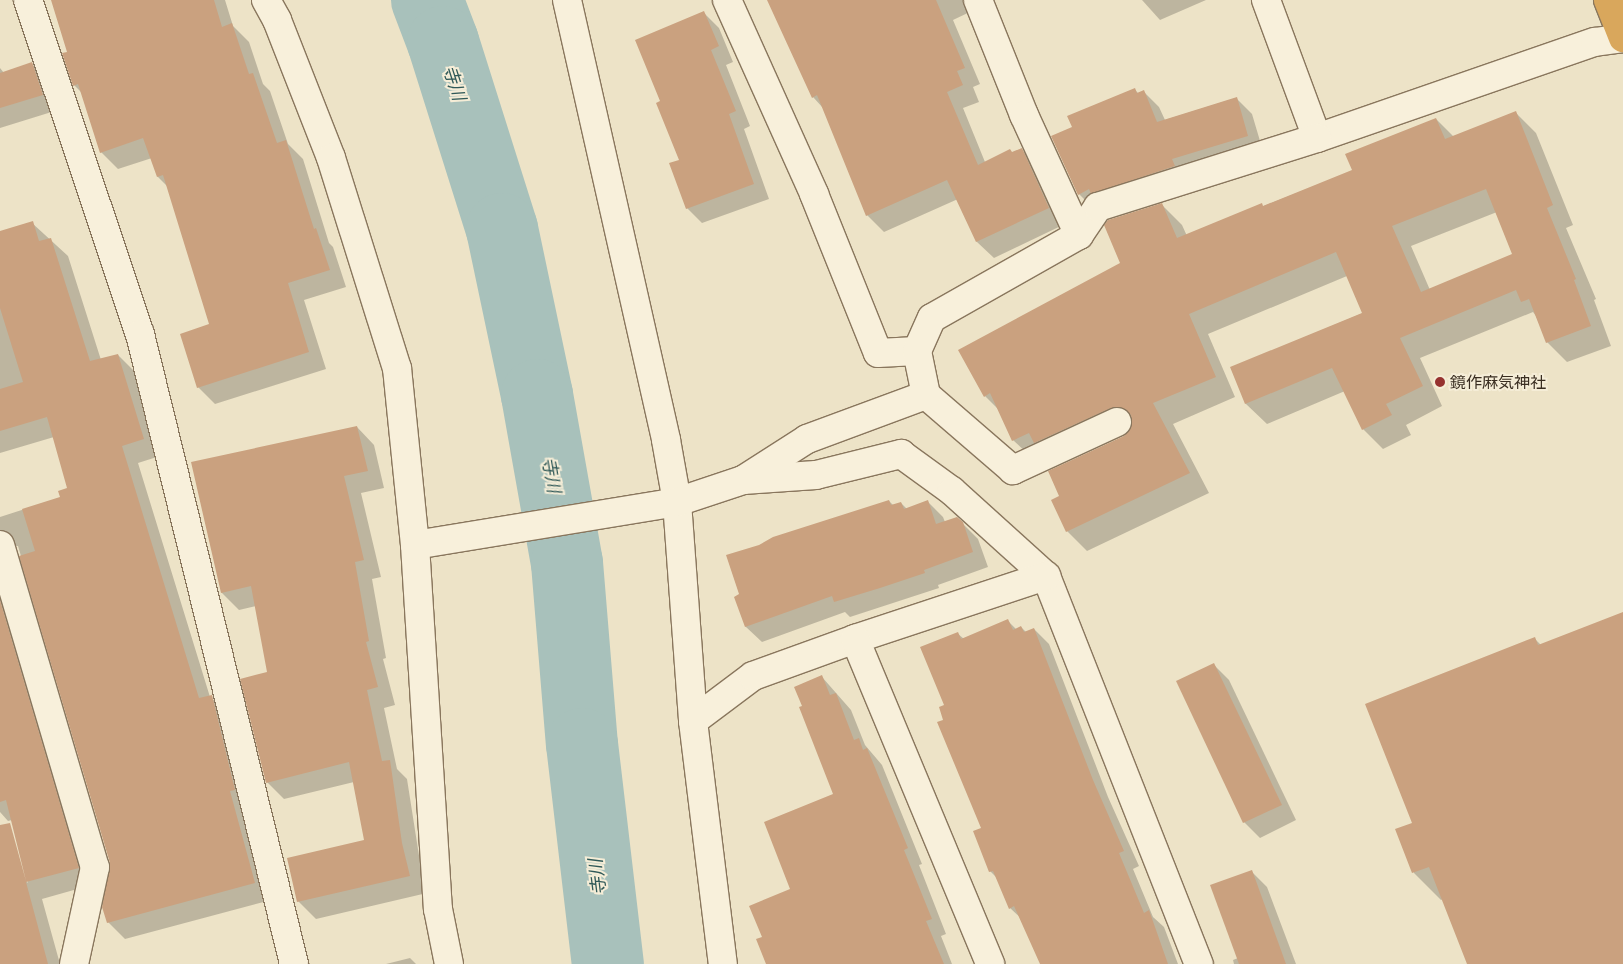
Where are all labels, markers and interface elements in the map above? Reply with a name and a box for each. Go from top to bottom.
water label: 寺川 [438,63,470,103]
place label: 鏡作麻気神社 [1450,372,1546,392]
marker: 鏡作麻気神社 [1434,376,1446,388]
water label: 寺川 [537,455,565,495]
water label: 寺川 [585,858,611,896]

